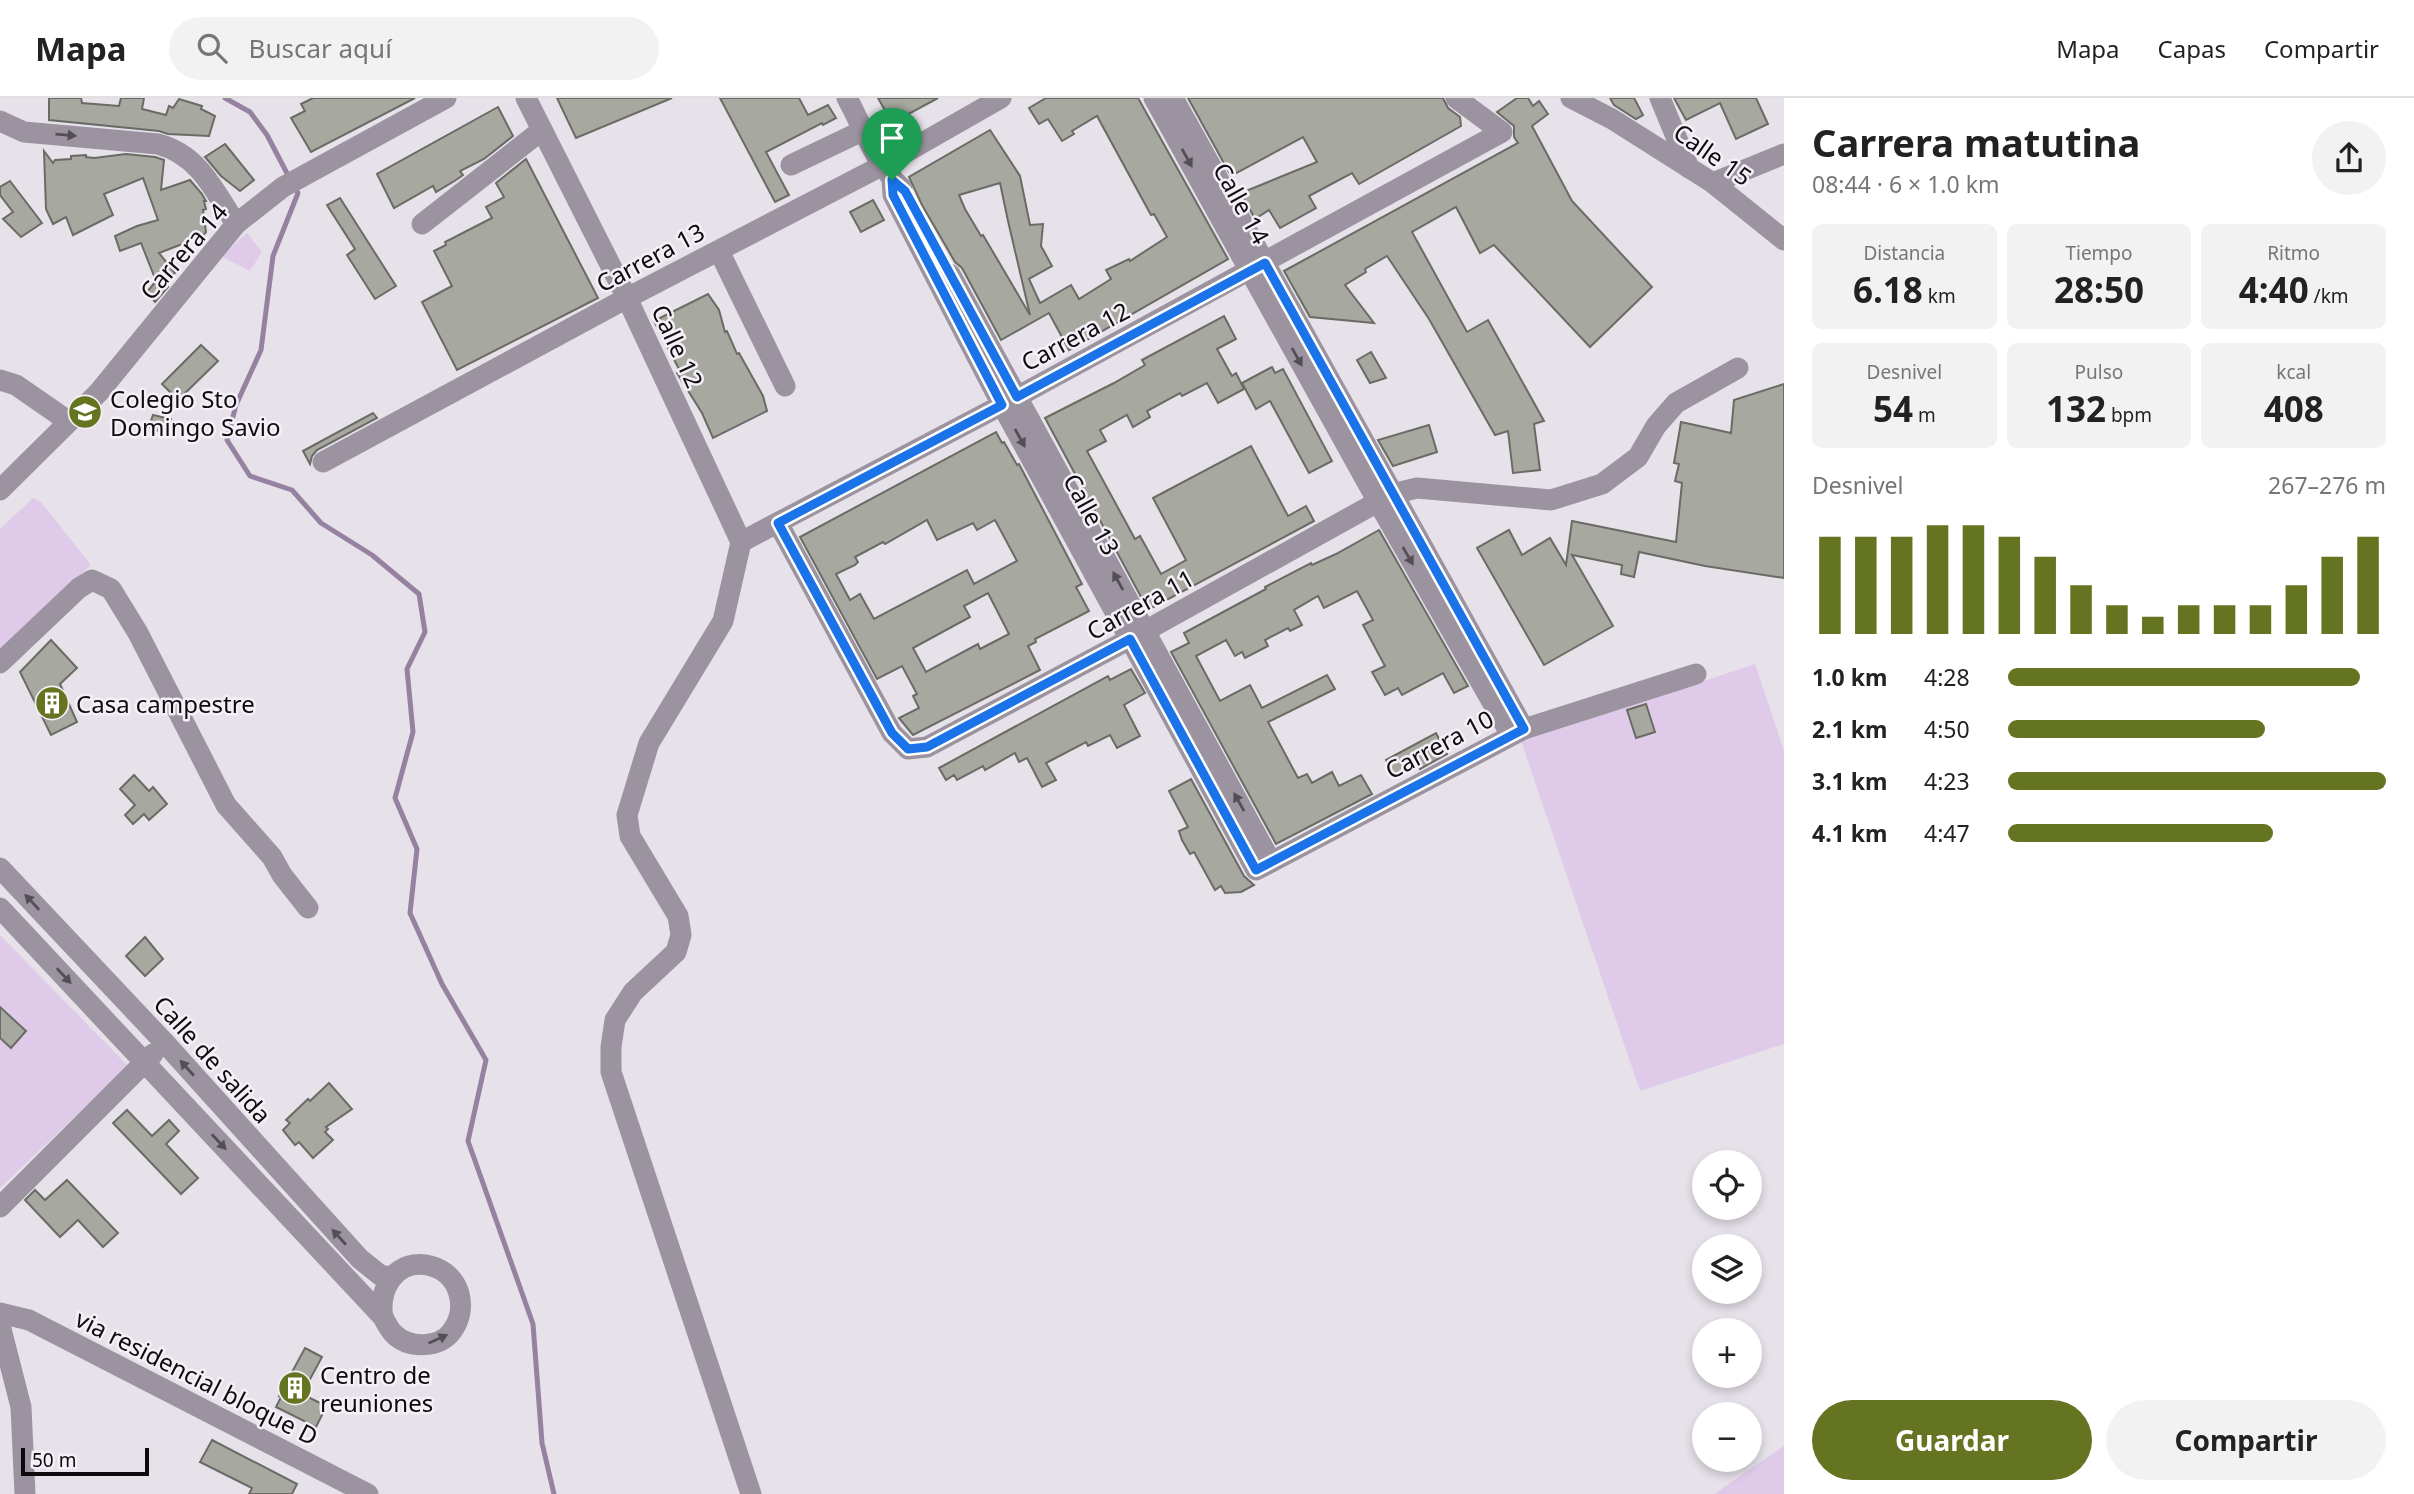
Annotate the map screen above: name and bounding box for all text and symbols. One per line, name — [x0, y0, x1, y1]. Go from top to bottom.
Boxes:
search box — [169, 17, 659, 80]
text: Mapa — [35, 26, 127, 71]
icon: search — [193, 29, 231, 67]
text: Buscar aquí — [249, 30, 392, 66]
text: Mapa — [2056, 32, 2120, 65]
text: Capas — [2158, 32, 2226, 65]
text: Compartir — [2264, 32, 2379, 65]
pin — [862, 108, 922, 180]
street label: Calle 15 — [1667, 115, 1759, 193]
text: Carrera matutina — [1812, 116, 2140, 168]
icon: arrive — [873, 119, 911, 157]
button: share — [2312, 121, 2386, 195]
one-way arrow — [55, 130, 77, 141]
one-way arrow — [1181, 148, 1193, 168]
street label: Calle 14 — [1206, 156, 1278, 250]
text: 08:44 · 6 × 1.0 km — [1812, 168, 1999, 200]
street label: Carrera 14 — [132, 195, 234, 306]
street label: Carrera 13 — [590, 215, 710, 299]
text: Distancia — [1863, 240, 1945, 266]
text: Tiempo — [2065, 240, 2133, 266]
text: Ritmo — [2267, 240, 2320, 266]
text: 6.18 — [1853, 266, 1923, 313]
text: 28:50 — [2054, 266, 2144, 313]
text: 4:40 — [2239, 266, 2309, 313]
text: km — [1923, 283, 1956, 309]
text: /km — [2309, 283, 2349, 309]
street label: Carrera 12 — [1015, 294, 1135, 378]
street label: Calle 12 — [644, 299, 712, 393]
one-way arrow — [1291, 347, 1303, 367]
text: Desnivel — [1867, 359, 1942, 385]
text: Pulso — [2075, 359, 2123, 385]
text: kcal — [2276, 359, 2311, 385]
place label: Colegio Sto Domingo Savio — [110, 382, 281, 443]
text: 54 — [1873, 385, 1913, 432]
text: 132 — [2046, 385, 2106, 432]
text: 408 — [2264, 385, 2324, 432]
school or university icon: Colegio Sto Domingo Savio — [66, 393, 104, 431]
text: m — [1913, 402, 1936, 428]
text: bpm — [2106, 402, 2152, 428]
one-way arrow — [1014, 428, 1026, 447]
street label: Calle 13 — [1056, 467, 1128, 561]
text: Desnivel — [1812, 469, 1904, 501]
text: 267–276 m — [2268, 469, 2386, 501]
one-way arrow — [1402, 546, 1414, 565]
street label: Carrera 11 — [1080, 561, 1200, 647]
one-way arrow — [1112, 571, 1124, 590]
text: 1.0 km — [1812, 661, 1887, 693]
text: 4:28 — [1924, 661, 1970, 693]
building icon: Casa campestre — [33, 684, 71, 722]
place label: Casa campestre — [76, 687, 255, 720]
street label: Carrera 10 — [1379, 702, 1499, 786]
text: 2.1 km — [1812, 713, 1887, 745]
text: 4:50 — [1924, 713, 1970, 745]
text: 3.1 km — [1812, 765, 1887, 797]
text: 4:23 — [1924, 765, 1970, 797]
one-way arrow — [1233, 792, 1244, 812]
text: 4.1 km — [1812, 817, 1887, 849]
text: 4:47 — [1924, 817, 1970, 849]
one-way arrow — [24, 894, 40, 911]
one-way arrow — [55, 967, 71, 984]
street label: Calle de salida — [147, 988, 279, 1130]
one-way arrow — [179, 1059, 195, 1077]
one-way arrow — [211, 1133, 227, 1151]
map controls — [1692, 1150, 1762, 1472]
button: locate — [1692, 1150, 1762, 1220]
one-way arrow — [332, 1229, 348, 1246]
button: layers — [1692, 1234, 1762, 1304]
street label: via residencial bloque D — [70, 1301, 324, 1453]
button: + — [1692, 1318, 1762, 1388]
one-way arrow — [427, 1334, 448, 1345]
place label: Centro de reuniones — [320, 1358, 433, 1419]
building icon: Centro de reuniones — [276, 1369, 314, 1407]
button: Guardar — [1812, 1400, 2092, 1480]
button: Compartir — [2106, 1400, 2386, 1480]
button: − — [1692, 1402, 1762, 1472]
scale bar — [21, 1445, 149, 1477]
text: 50 m — [32, 1447, 76, 1473]

